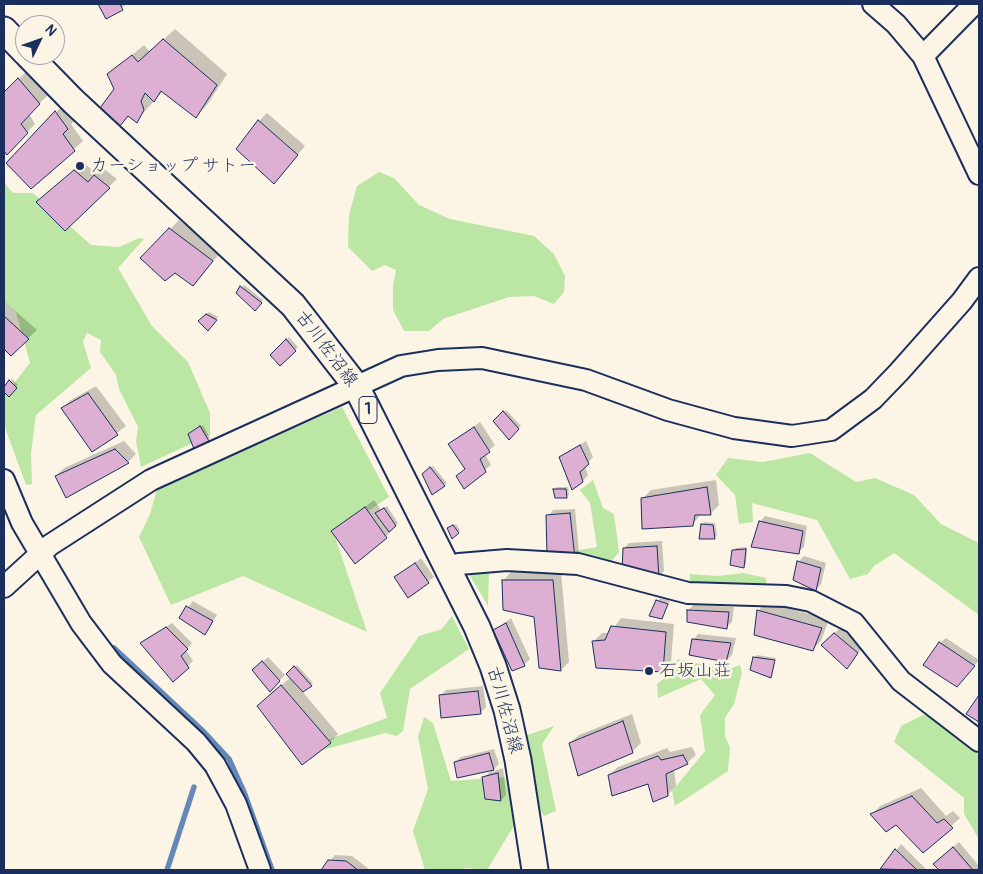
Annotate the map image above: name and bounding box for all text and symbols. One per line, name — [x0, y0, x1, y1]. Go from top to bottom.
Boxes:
north arrow — [15, 15, 65, 65]
text: N — [41, 21, 60, 40]
place label: カーショップ サトー — [90, 155, 256, 177]
marker: カーショップ サトー — [74, 160, 86, 172]
street label: 古川佐沼線 — [290, 307, 362, 391]
road number: 1 — [359, 396, 377, 424]
place label: 石坂山荘 — [659, 660, 731, 682]
street label: 古川佐沼線 — [482, 664, 526, 756]
marker: 石坂山荘 — [643, 665, 655, 677]

